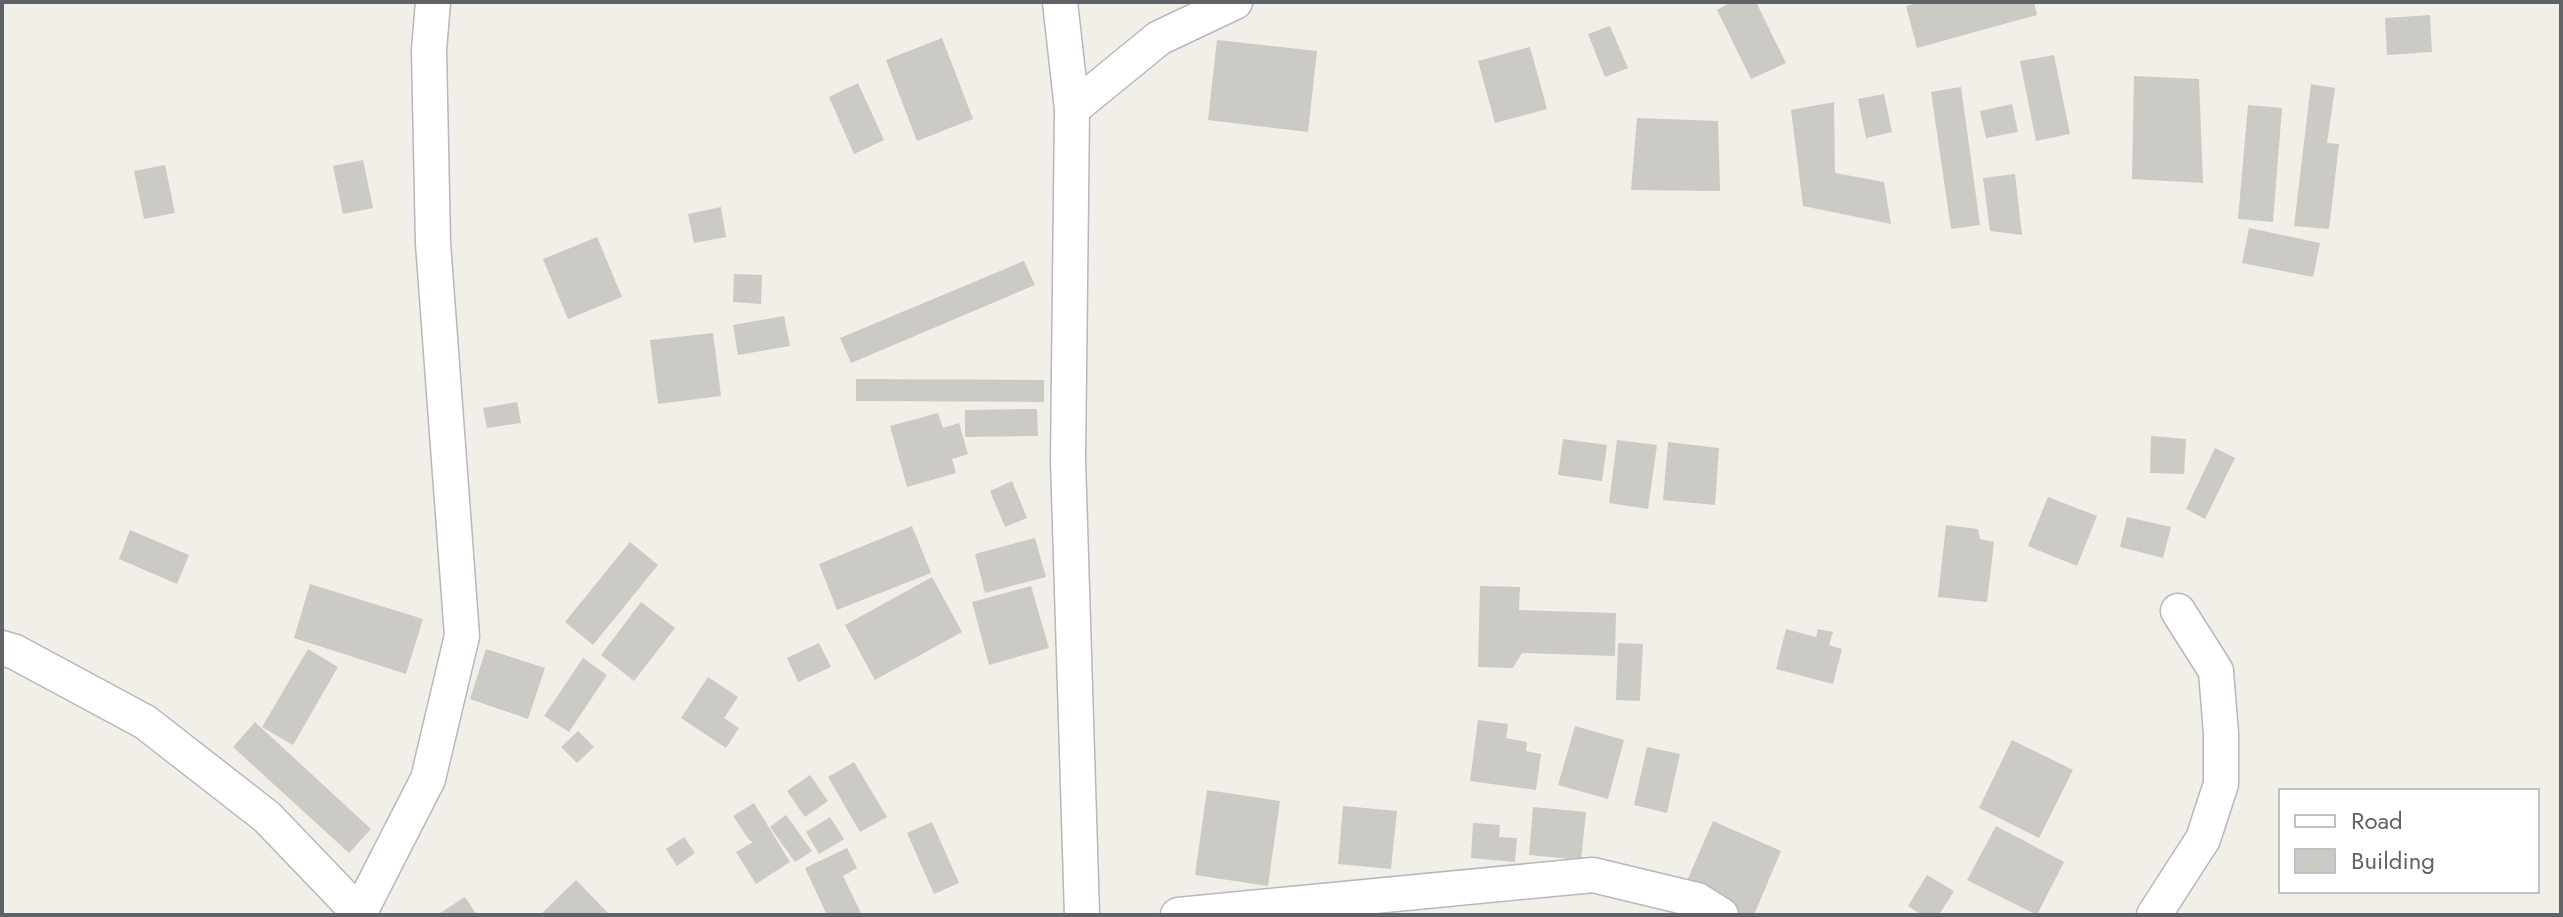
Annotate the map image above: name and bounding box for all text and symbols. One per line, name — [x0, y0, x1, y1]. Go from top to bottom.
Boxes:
legend — [2279, 789, 2539, 893]
text: Road — [2351, 803, 2403, 838]
text: Building — [2351, 843, 2435, 878]

